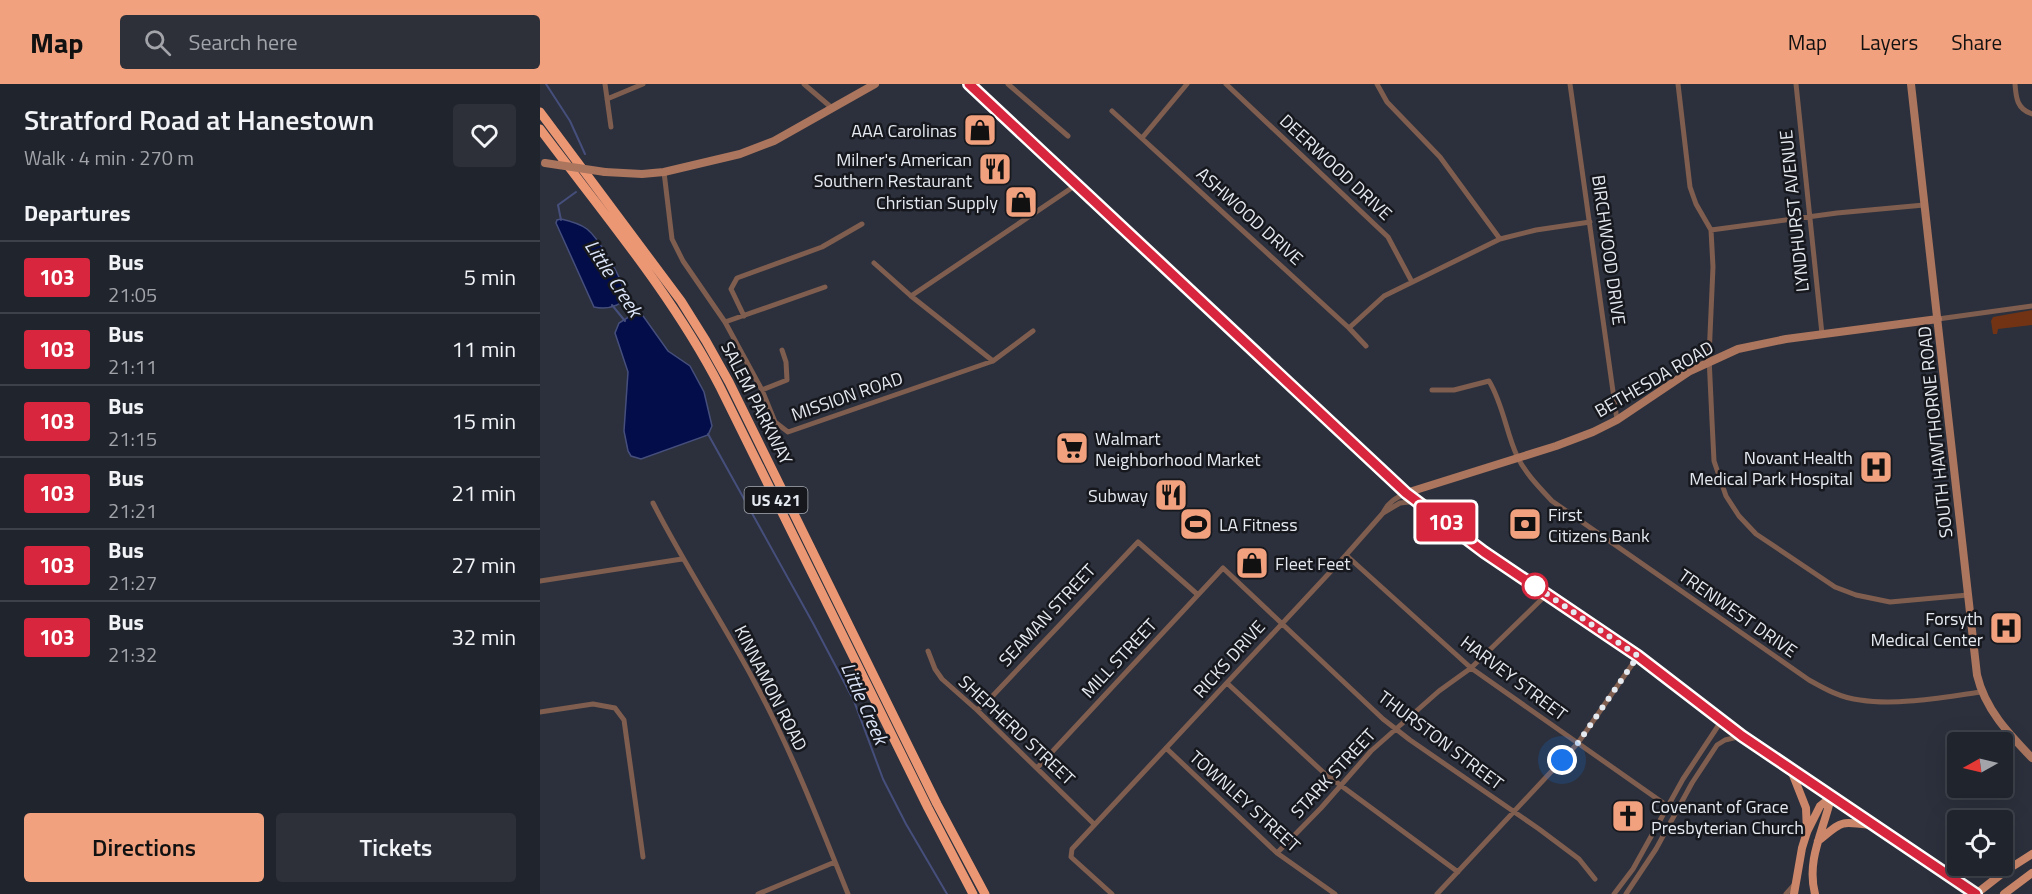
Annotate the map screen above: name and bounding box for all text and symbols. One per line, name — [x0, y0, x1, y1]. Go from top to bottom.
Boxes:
search box — [120, 15, 540, 69]
text: Map — [30, 21, 84, 64]
text: Search here — [189, 25, 298, 59]
icon: search — [141, 26, 174, 59]
text: Map — [1788, 26, 1827, 58]
text: Layers — [1860, 26, 1918, 58]
text: Share — [1951, 26, 2002, 58]
text: Stratford Road at Hanestown — [24, 98, 374, 141]
button: heart — [453, 104, 516, 167]
street label: DEERWOOD DRIVE — [1274, 108, 1398, 226]
shop icon: AAA Carolinas — [962, 112, 998, 148]
place label: AAA Carolinas — [851, 117, 957, 144]
street label: LYNDHURST AVENUE — [1772, 129, 1816, 293]
text: Walk · 4 min · 270 m — [24, 142, 194, 173]
place label: Milner's American Southern Restaurant — [814, 146, 973, 194]
restaurant icon: Milner's American Southern Restaurant — [977, 151, 1013, 187]
street label: ASHWOOD DRIVE — [1191, 161, 1309, 271]
street label: BIRCHWOOD DRIVE — [1585, 173, 1633, 327]
shop icon: Christian Supply — [1003, 184, 1039, 220]
place label: Christian Supply — [876, 189, 998, 216]
text: Departures — [24, 196, 131, 230]
water label: Little Creek — [577, 233, 652, 325]
text: Bus — [108, 245, 144, 279]
text: 5 min — [464, 260, 516, 294]
text: 103 — [39, 261, 75, 293]
text: 21:05 — [108, 279, 157, 310]
text: Bus — [108, 317, 144, 351]
street label: SOUTH HAWTHORNE ROAD — [1910, 325, 1960, 539]
text: 11 min — [451, 332, 516, 366]
text: 103 — [39, 333, 75, 365]
street label: BETHESDA ROAD — [1589, 334, 1719, 424]
street label: SALEM PARKWAY — [714, 337, 800, 470]
text: 21:11 — [108, 351, 157, 382]
street label: MISSION ROAD — [787, 364, 907, 428]
text: Bus — [108, 389, 144, 423]
text: 15 min — [451, 404, 516, 438]
text: 103 — [39, 405, 75, 437]
text: 21:15 — [108, 423, 157, 454]
place label: Walmart Neighborhood Market — [1095, 425, 1261, 473]
supermarket icon: Walmart Neighborhood Market — [1054, 430, 1090, 466]
place label: Novant Health Medical Park Hospital — [1689, 444, 1853, 492]
hospital icon: Novant Health Medical Park Hospital — [1858, 449, 1894, 485]
text: Bus — [108, 461, 144, 495]
text: 21 min — [451, 476, 516, 510]
text: 103 — [39, 477, 75, 509]
restaurant icon: Subway — [1153, 477, 1189, 513]
place label: Subway — [1088, 482, 1148, 509]
road number: US 421 — [744, 487, 808, 513]
text: 21:21 — [108, 495, 157, 526]
place label: First Citizens Bank — [1548, 501, 1650, 549]
line badge: 103 — [1412, 502, 1480, 542]
sports icon: LA Fitness — [1178, 506, 1214, 542]
text: 103 — [1428, 506, 1464, 538]
bank icon: First Citizens Bank — [1507, 506, 1543, 542]
place label: LA Fitness — [1219, 511, 1298, 538]
text: Bus — [108, 533, 144, 567]
shop icon: Fleet Feet — [1234, 545, 1270, 581]
text: 27 min — [451, 548, 516, 582]
text: 103 — [39, 549, 75, 581]
place label: Fleet Feet — [1275, 550, 1351, 577]
street label: SEAMAN STREET — [992, 557, 1102, 673]
street label: TRENWEST DRIVE — [1673, 562, 1803, 664]
text: 21:27 — [108, 567, 157, 598]
unlabelled marker — [1522, 573, 1548, 599]
text: Bus — [108, 605, 144, 639]
place label: Forsyth Medical Center — [1870, 605, 1983, 653]
hospital icon: Forsyth Medical Center — [1988, 610, 2024, 646]
street label: MILL STREET — [1075, 612, 1163, 704]
street label: RICKS DRIVE — [1187, 614, 1271, 704]
text: 32 min — [451, 620, 516, 654]
street label: KINNAMON ROAD — [728, 620, 814, 756]
text: 103 — [39, 621, 75, 653]
street label: HARVEY STREET — [1455, 629, 1573, 727]
text: 21:32 — [108, 639, 157, 670]
water label: Little Creek — [833, 657, 898, 751]
street label: SHEPHERD STREET — [953, 669, 1082, 792]
street label: THURSTON STREET — [1373, 684, 1510, 796]
street label: STARK STREET — [1284, 722, 1382, 824]
north arrow — [1947, 732, 2013, 798]
map controls — [1947, 732, 2013, 876]
street label: TOWNLEY STREET — [1184, 744, 1307, 859]
your location — [1547, 745, 1577, 775]
place label: Covenant of Grace Presbyterian Church — [1651, 793, 1804, 841]
church icon: Covenant of Grace Presbyterian Church — [1610, 798, 1646, 834]
button: locate — [1947, 810, 2013, 876]
button: Directions — [24, 813, 264, 882]
button: Tickets — [276, 813, 516, 882]

